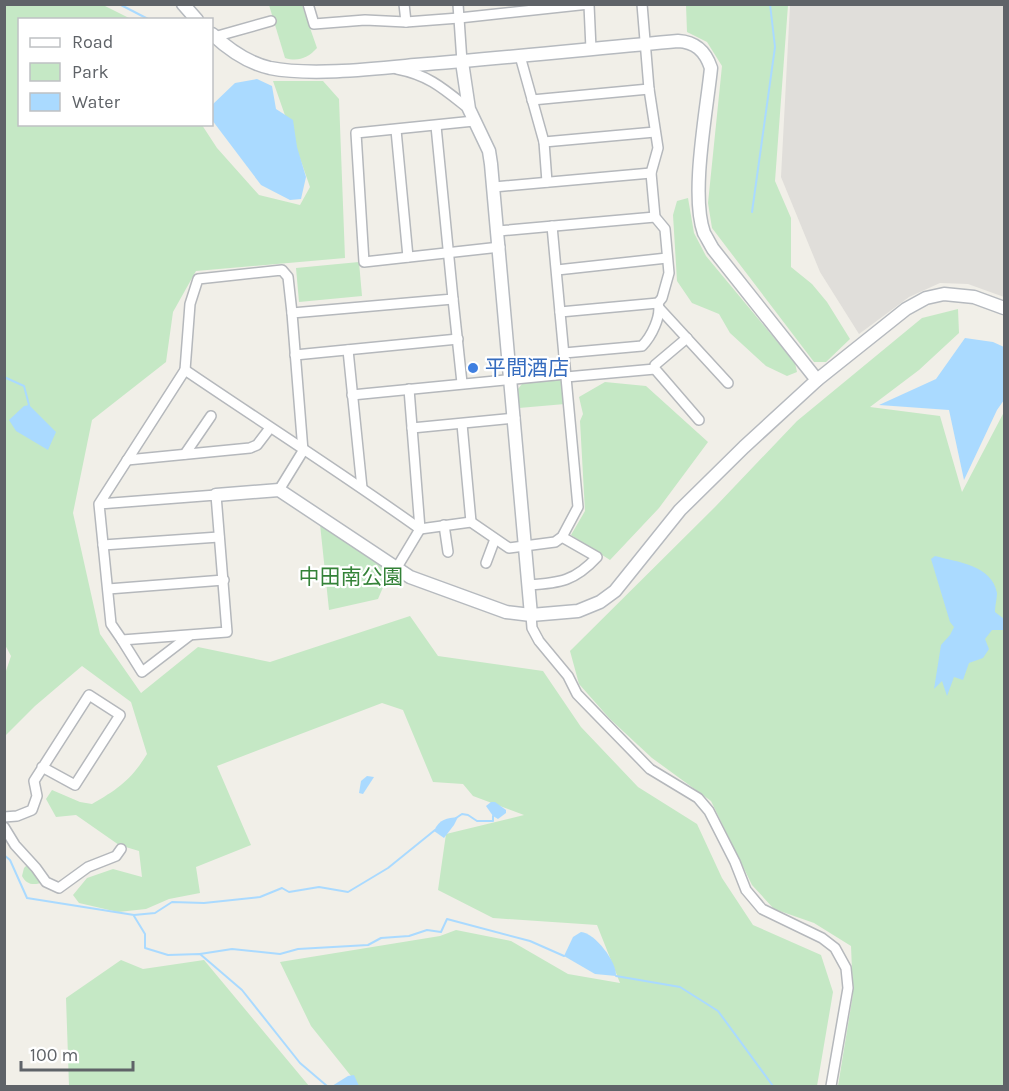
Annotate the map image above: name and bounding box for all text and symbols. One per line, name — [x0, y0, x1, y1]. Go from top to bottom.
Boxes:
legend — [18, 18, 213, 126]
text: Road — [72, 31, 113, 53]
text: Park — [72, 61, 109, 83]
text: Water — [72, 91, 120, 113]
place label: 平間酒店 — [485, 356, 569, 380]
marker: 平間酒店 — [466, 361, 480, 375]
park label: 中田南公園 — [299, 565, 404, 589]
scale bar — [21, 1034, 134, 1072]
text: 100 m — [30, 1044, 78, 1066]

